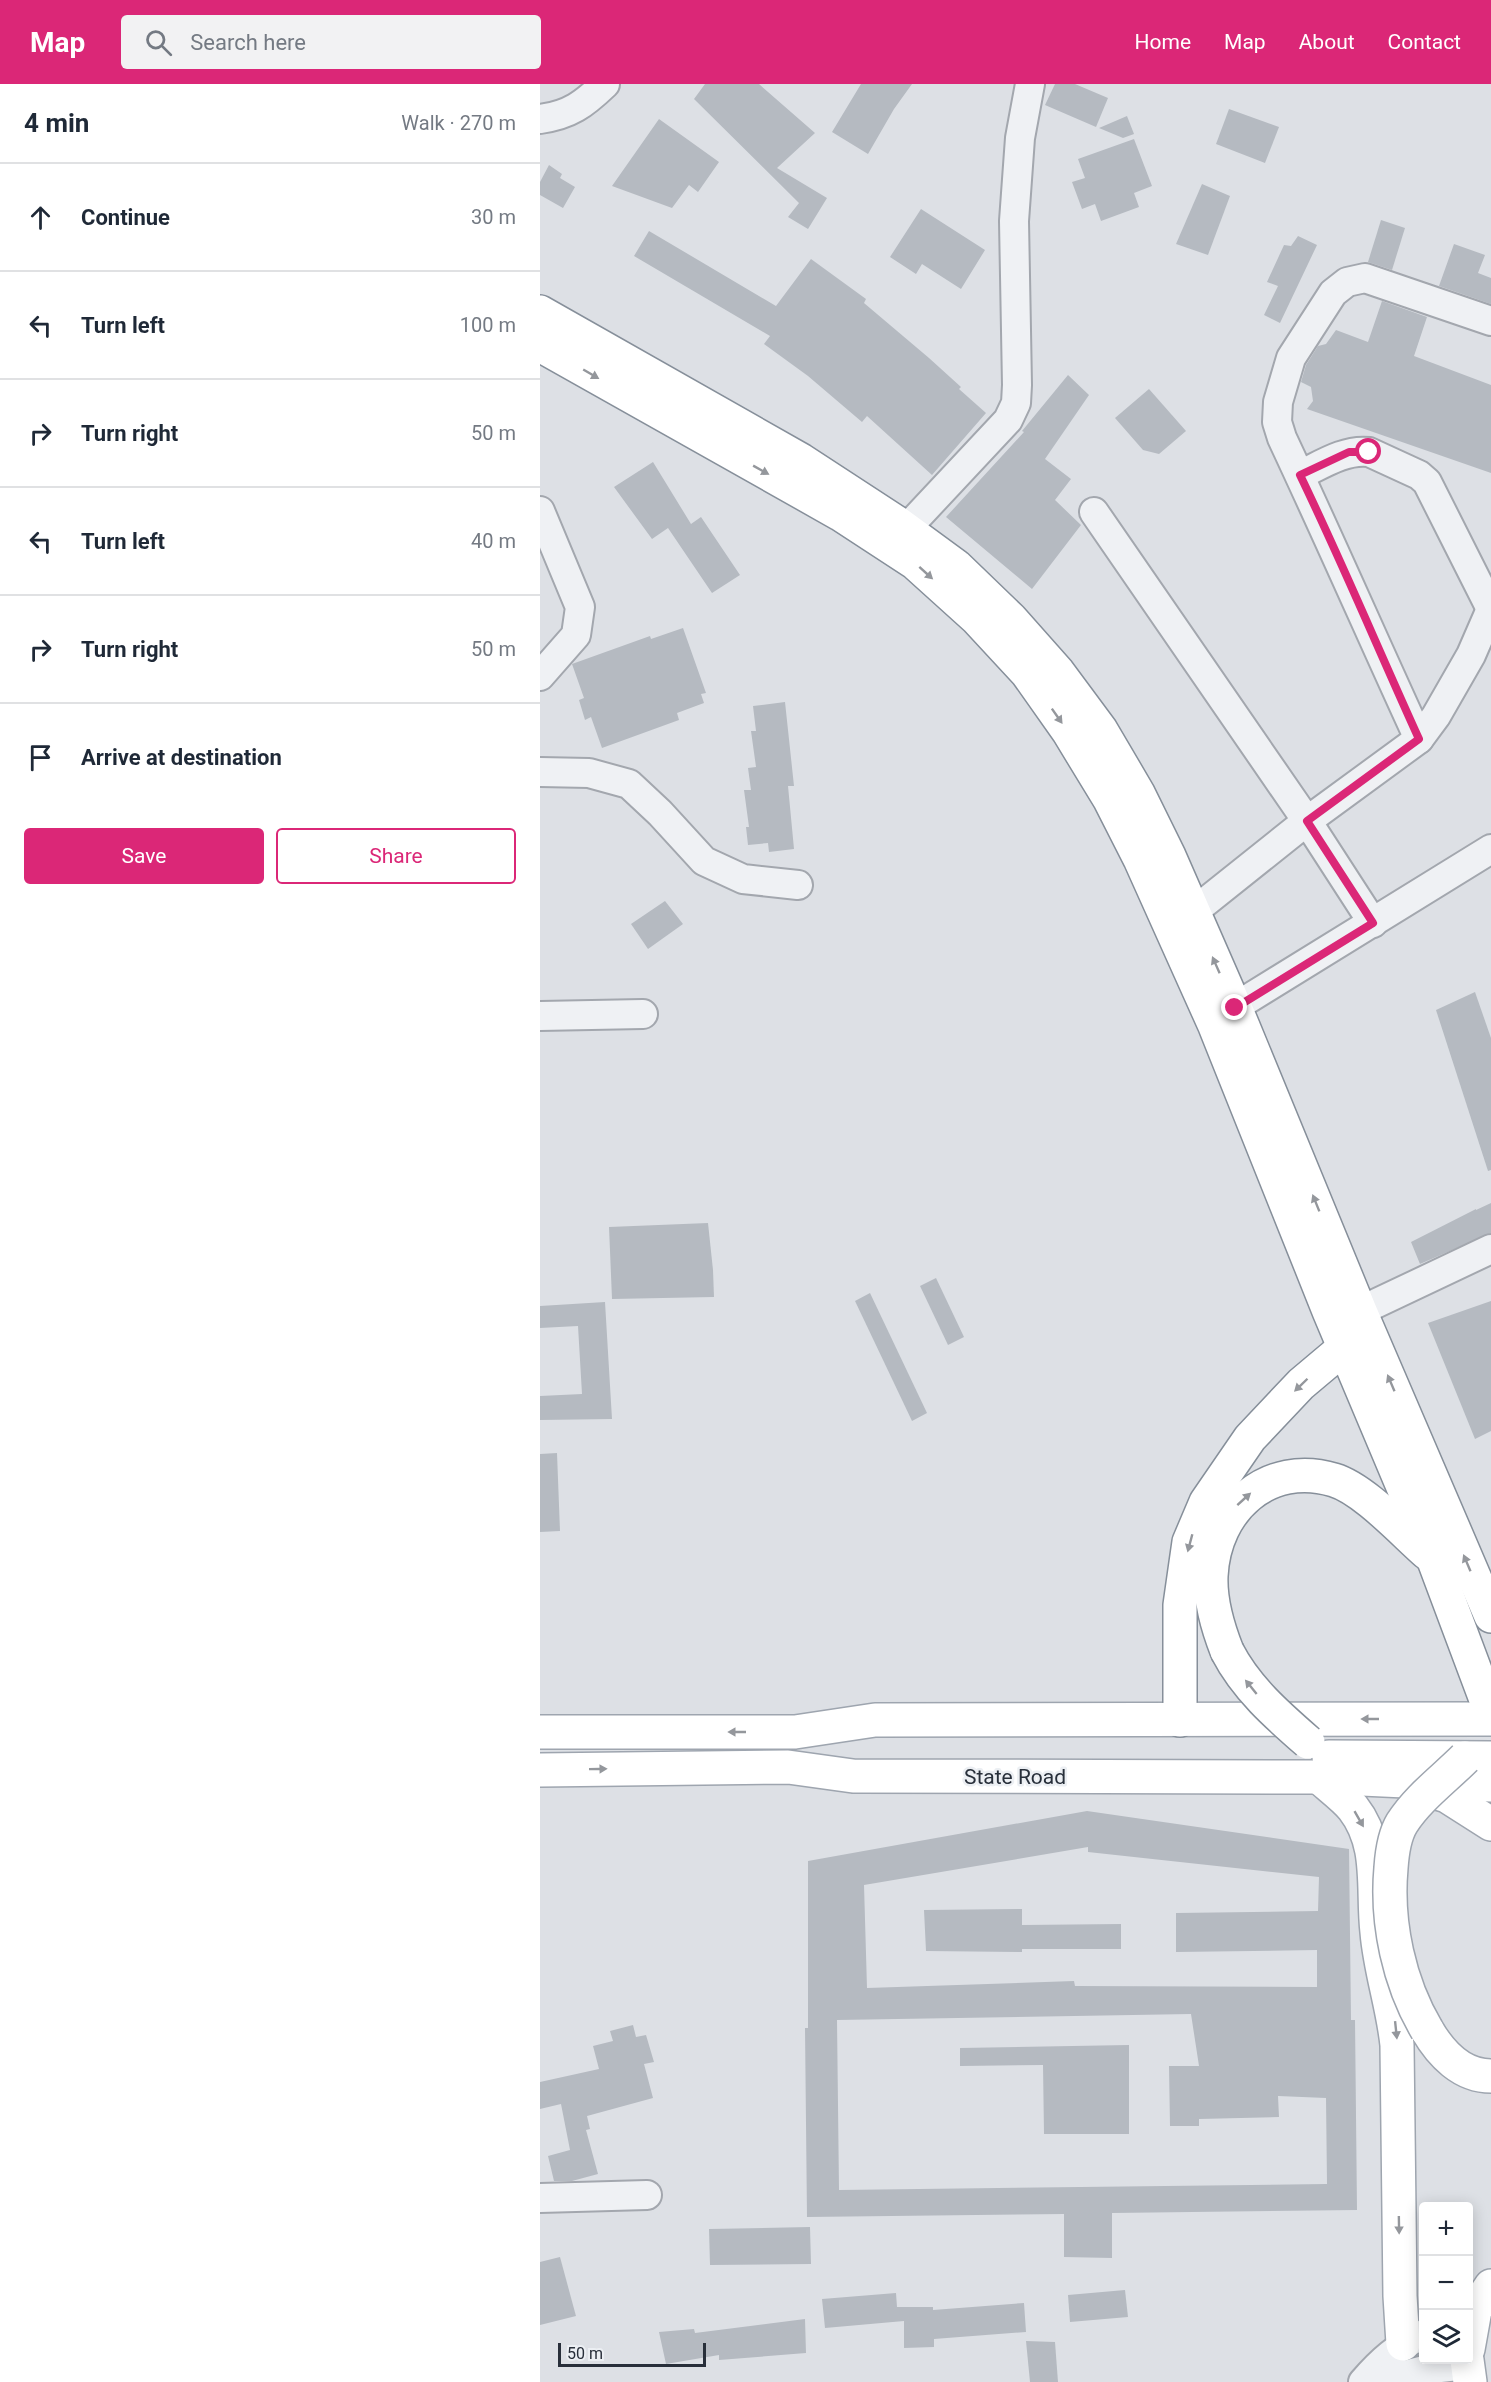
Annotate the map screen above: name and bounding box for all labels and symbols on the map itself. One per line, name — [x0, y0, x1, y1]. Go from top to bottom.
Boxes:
one-way arrow — [583, 369, 600, 379]
route start — [1355, 438, 1381, 464]
one-way arrow — [752, 465, 769, 475]
one-way arrow — [918, 566, 933, 579]
one-way arrow — [1051, 708, 1063, 724]
one-way arrow — [1212, 957, 1221, 974]
route end — [1221, 994, 1247, 1020]
one-way arrow — [1311, 1194, 1320, 1212]
one-way arrow — [1386, 1374, 1395, 1392]
one-way arrow — [1294, 1378, 1308, 1392]
one-way arrow — [1236, 1493, 1251, 1506]
one-way arrow — [1185, 1534, 1195, 1552]
one-way arrow — [1462, 1553, 1472, 1571]
one-way arrow — [1244, 1679, 1257, 1695]
one-way arrow — [1360, 1714, 1379, 1724]
one-way arrow — [727, 1727, 746, 1737]
one-way arrow — [589, 1764, 608, 1774]
street label: State Road — [964, 1765, 1066, 1789]
one-way arrow — [1354, 1811, 1364, 1828]
one-way arrow — [1391, 2020, 1401, 2039]
one-way arrow — [1395, 2215, 1404, 2234]
scale bar — [558, 2340, 706, 2368]

